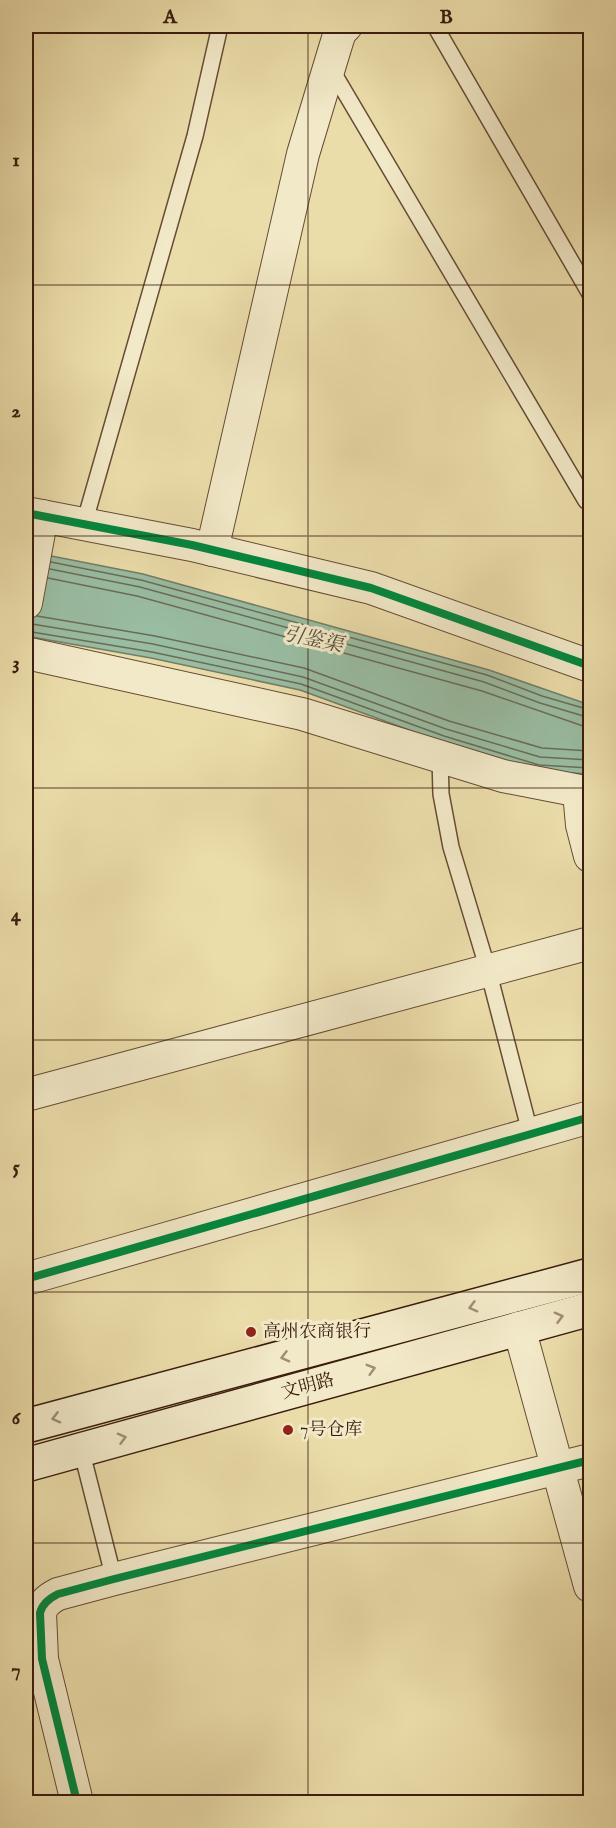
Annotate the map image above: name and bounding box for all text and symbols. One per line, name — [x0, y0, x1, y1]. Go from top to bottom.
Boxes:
text: A — [162, 5, 178, 30]
text: B — [439, 5, 453, 30]
text: 1 — [12, 148, 20, 173]
text: 2 — [11, 399, 21, 424]
water label: 引鉴渠 — [281, 622, 348, 659]
text: 3 — [12, 651, 20, 676]
text: 4 — [11, 903, 22, 928]
text: 5 — [12, 1155, 20, 1180]
one-way arrow — [468, 1299, 478, 1312]
one-way arrow — [553, 1312, 564, 1324]
place label: 高州农商银行 — [263, 1321, 371, 1344]
marker: 高州农商银行 — [244, 1325, 258, 1339]
one-way arrow — [280, 1350, 291, 1362]
one-way arrow — [366, 1364, 376, 1377]
street label: 文明路 — [279, 1369, 337, 1405]
text: 6 — [12, 1406, 22, 1431]
one-way arrow — [51, 1411, 61, 1423]
place label: 7号仓库 — [300, 1419, 362, 1442]
marker: 7号仓库 — [281, 1423, 295, 1437]
one-way arrow — [117, 1433, 127, 1445]
text: 7 — [11, 1658, 21, 1683]

